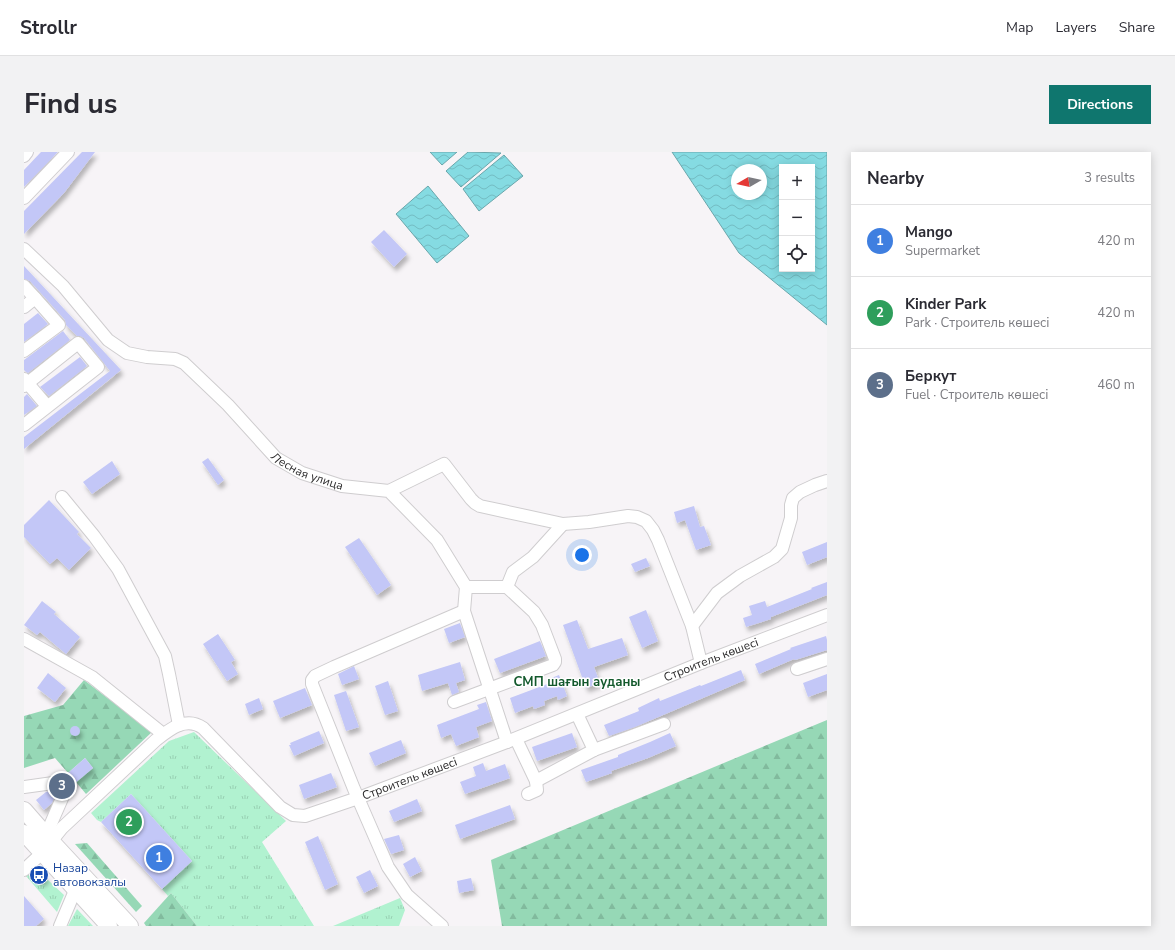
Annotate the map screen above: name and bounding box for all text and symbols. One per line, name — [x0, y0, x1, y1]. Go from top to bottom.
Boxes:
text: Strollr — [20, 15, 77, 41]
text: Map — [1006, 18, 1033, 37]
text: Layers — [1055, 18, 1097, 37]
text: Share — [1119, 18, 1155, 37]
text: Find us — [24, 85, 118, 123]
button: Directions — [1049, 85, 1151, 124]
north arrow — [731, 164, 767, 200]
map controls — [779, 164, 815, 272]
button: + — [779, 164, 815, 200]
text: Nearby — [867, 167, 924, 190]
text: 3 results — [1084, 169, 1135, 187]
button: − — [779, 200, 815, 236]
text: Mango — [905, 222, 953, 242]
text: 1 — [876, 232, 884, 250]
text: 420 m — [1097, 232, 1135, 250]
button: locate — [779, 236, 815, 272]
text: Supermarket — [905, 242, 980, 260]
text: Kinder Park — [905, 294, 986, 314]
text: 2 — [876, 304, 884, 322]
text: 420 m — [1097, 304, 1135, 322]
text: Park · Строитель көшесі — [905, 314, 1049, 332]
text: Беркут — [905, 366, 956, 386]
text: 3 — [876, 376, 884, 394]
text: 460 m — [1097, 376, 1135, 394]
text: Fuel · Строитель көшесі — [905, 386, 1048, 404]
street label: Лесная улица — [267, 449, 345, 494]
your location — [572, 545, 592, 565]
street label: Строитель көшесі — [661, 634, 761, 685]
district label: СМП шағын ауданы — [514, 673, 640, 691]
street label: Строитель көшесі — [360, 753, 460, 804]
pin: 3 — [49, 771, 75, 801]
pin: 2 — [116, 807, 142, 837]
pin: 1 — [146, 843, 172, 873]
place label: Назар автовокзалы — [53, 860, 126, 890]
bus stop icon: Назар автовокзалы — [28, 864, 50, 886]

